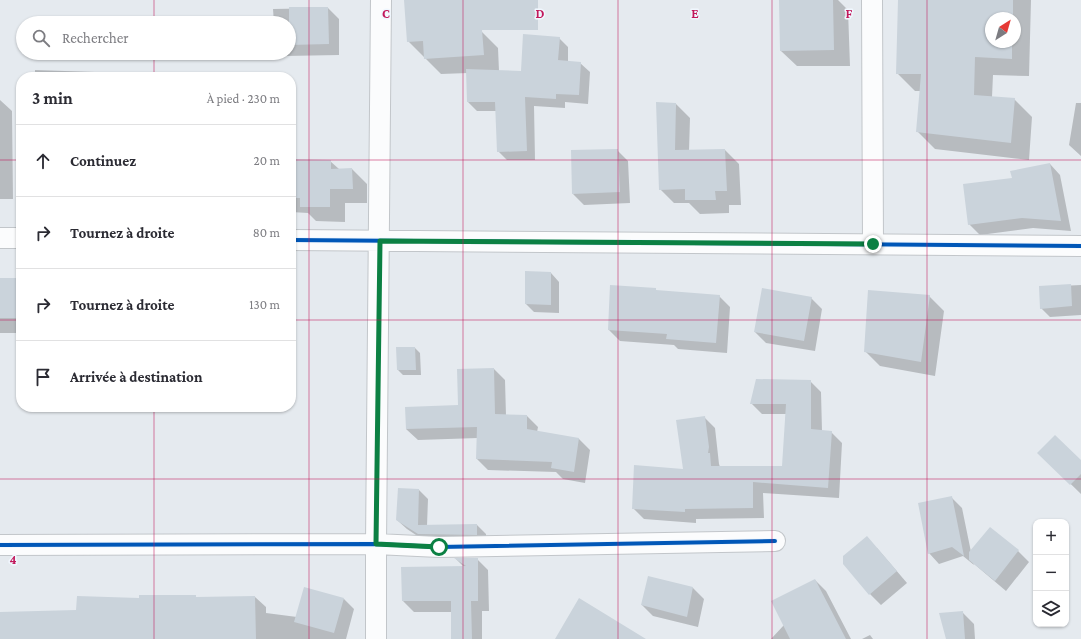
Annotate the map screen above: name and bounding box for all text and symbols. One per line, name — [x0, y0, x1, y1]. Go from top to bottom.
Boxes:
text: C — [382, 6, 390, 21]
text: D — [536, 6, 545, 21]
text: E — [691, 6, 699, 21]
text: F — [846, 6, 853, 21]
north arrow — [985, 12, 1021, 48]
search box — [16, 16, 296, 60]
icon: search — [30, 27, 52, 49]
text: Rechercher — [62, 30, 129, 46]
text: 3 min — [32, 89, 73, 108]
text: À pied · 230 m — [207, 91, 280, 106]
icon: ahead — [32, 150, 54, 172]
text: Continuez — [70, 153, 136, 169]
text: 20 m — [254, 153, 280, 168]
icon: right — [32, 222, 54, 244]
text: Tournez à droite — [70, 225, 174, 241]
text: 80 m — [253, 225, 280, 240]
route end — [864, 235, 882, 253]
icon: right — [32, 294, 54, 316]
text: Tournez à droite — [70, 297, 174, 313]
text: 130 m — [249, 297, 280, 312]
icon: arrive — [32, 366, 54, 388]
text: Arrivée à destination — [70, 369, 203, 385]
map controls — [1033, 519, 1069, 627]
button: + — [1033, 519, 1069, 555]
route start — [430, 538, 448, 556]
text: 4 — [9, 552, 17, 567]
button: − — [1033, 555, 1069, 591]
button: layers — [1033, 591, 1069, 627]

